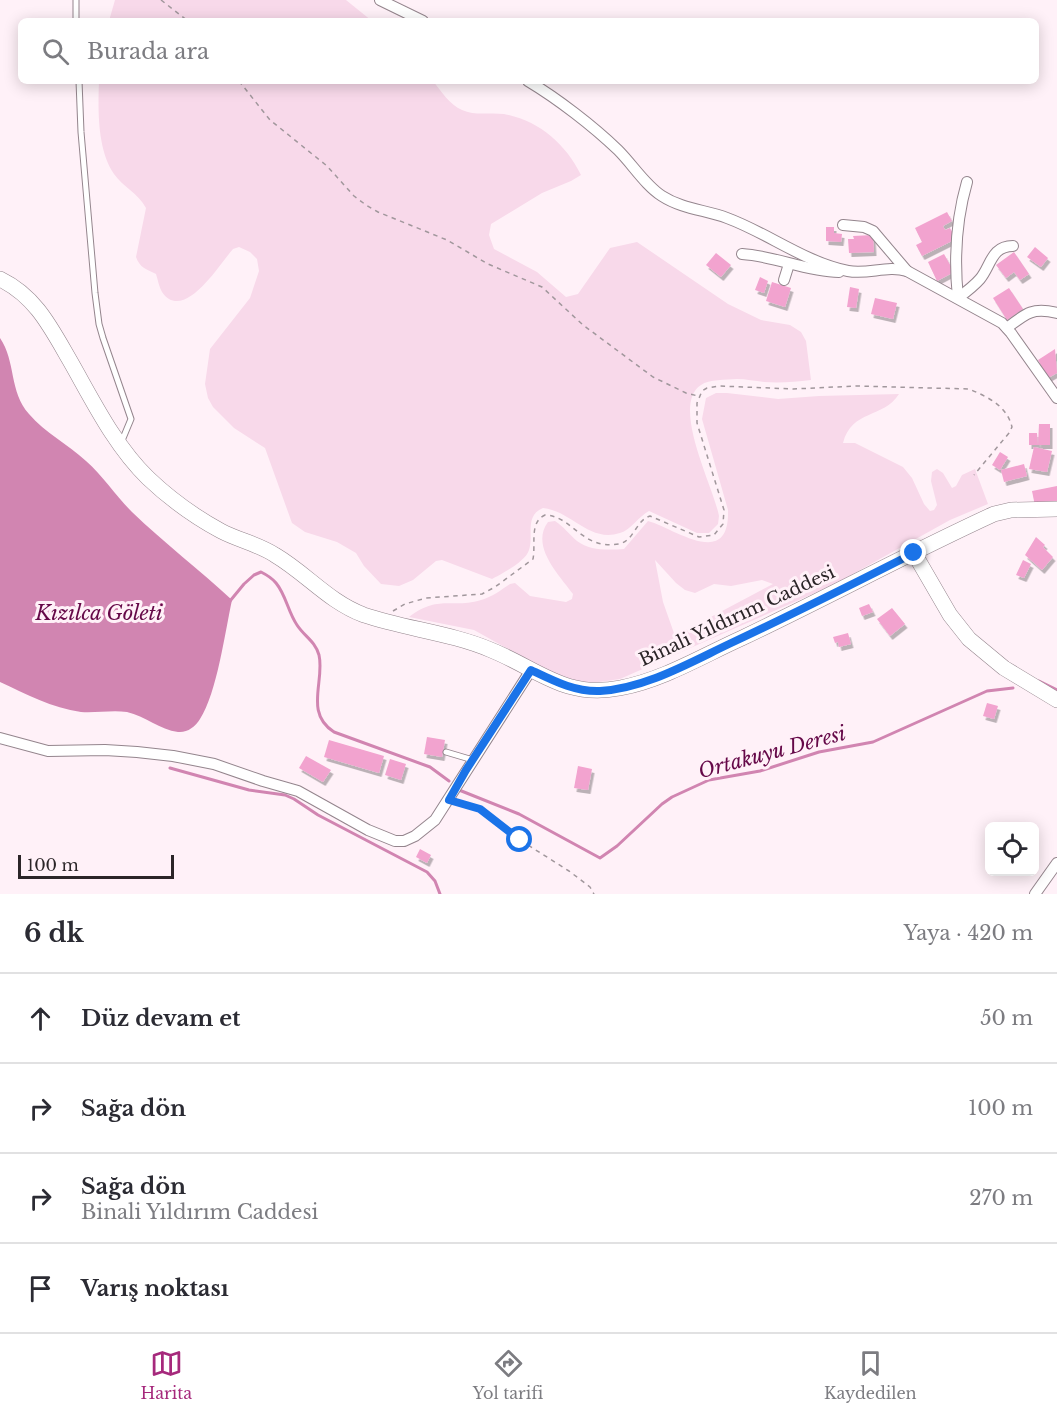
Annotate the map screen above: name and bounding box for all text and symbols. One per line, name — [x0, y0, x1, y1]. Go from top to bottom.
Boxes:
search box — [18, 18, 1039, 84]
icon: search — [39, 35, 72, 68]
text: Burada ara — [87, 38, 209, 65]
route end — [900, 539, 926, 565]
street label: Binali Yıldırım Caddesi — [636, 561, 838, 671]
water label: Kızılca Göleti — [34, 601, 163, 625]
water label: Ortakuyu Deresi — [696, 721, 848, 783]
map controls — [985, 822, 1039, 876]
button: locate — [985, 822, 1039, 876]
route start — [506, 826, 532, 852]
scale bar — [18, 852, 174, 880]
text: 100 m — [27, 855, 79, 875]
text: 6 dk — [24, 917, 84, 949]
text: Yaya · 420 m — [904, 921, 1033, 945]
icon: ahead — [24, 1002, 57, 1035]
text: Düz devam et — [81, 1005, 241, 1032]
text: 50 m — [980, 1006, 1033, 1030]
icon: right — [24, 1092, 57, 1125]
text: Sağa dön — [81, 1095, 186, 1122]
text: 100 m — [968, 1096, 1033, 1120]
text: Sağa dön — [81, 1173, 186, 1200]
icon: right — [24, 1182, 57, 1215]
text: 270 m — [969, 1186, 1033, 1210]
text: Binali Yıldırım Caddesi — [81, 1200, 318, 1224]
icon: arrive — [24, 1272, 57, 1305]
text: Varış noktası — [81, 1275, 229, 1302]
tab: Harita — [140, 1347, 192, 1403]
tab: Yol tarifi — [473, 1347, 543, 1403]
tab: Kaydedilen — [824, 1347, 917, 1403]

